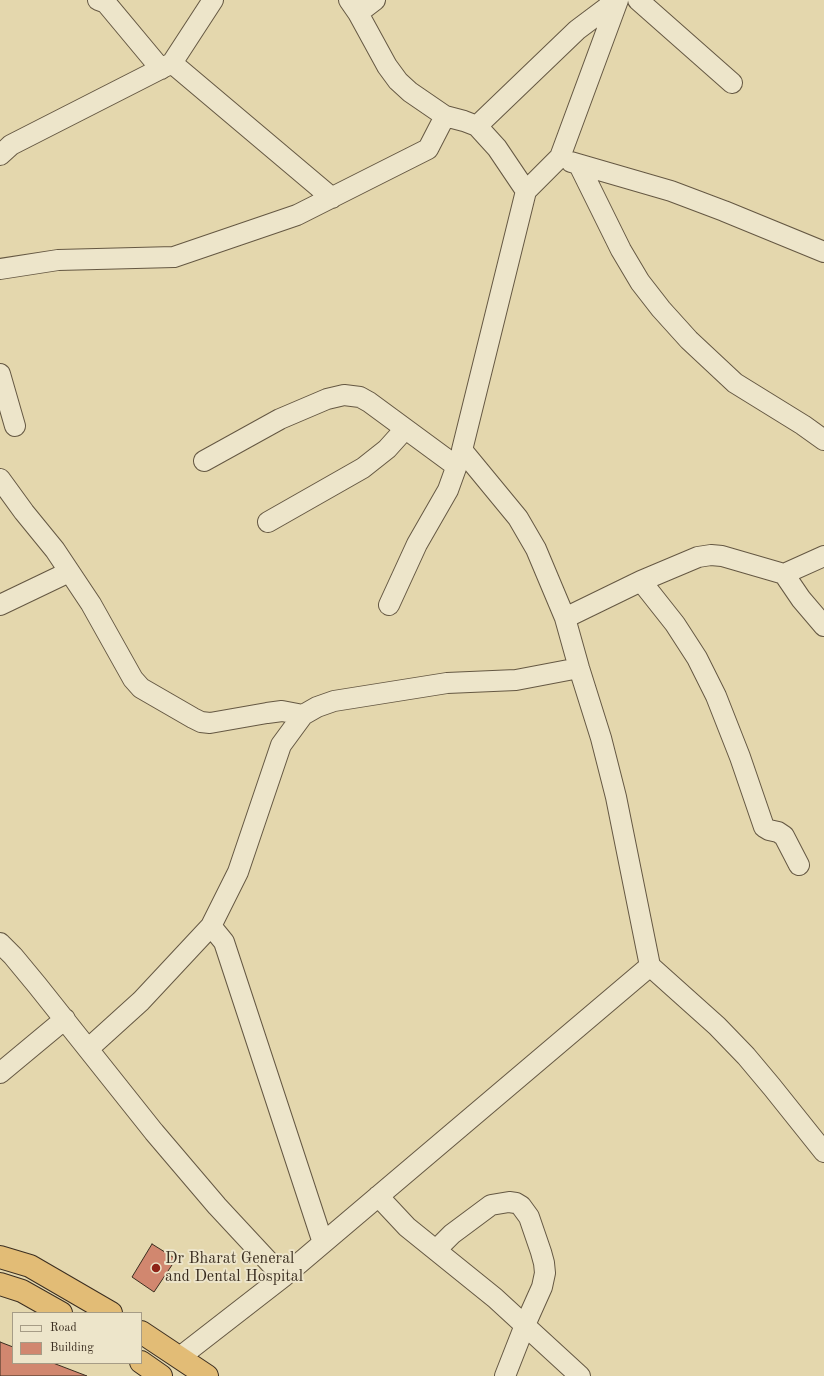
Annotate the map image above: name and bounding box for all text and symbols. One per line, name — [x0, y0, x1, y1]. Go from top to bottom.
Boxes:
place label: Dr Bharat General and Dental Hospital — [165, 1249, 303, 1287]
marker: Dr Bharat General and Dental Hospital — [150, 1262, 162, 1274]
legend — [12, 1312, 142, 1364]
text: Road — [50, 1322, 77, 1334]
text: Building — [50, 1342, 94, 1354]

